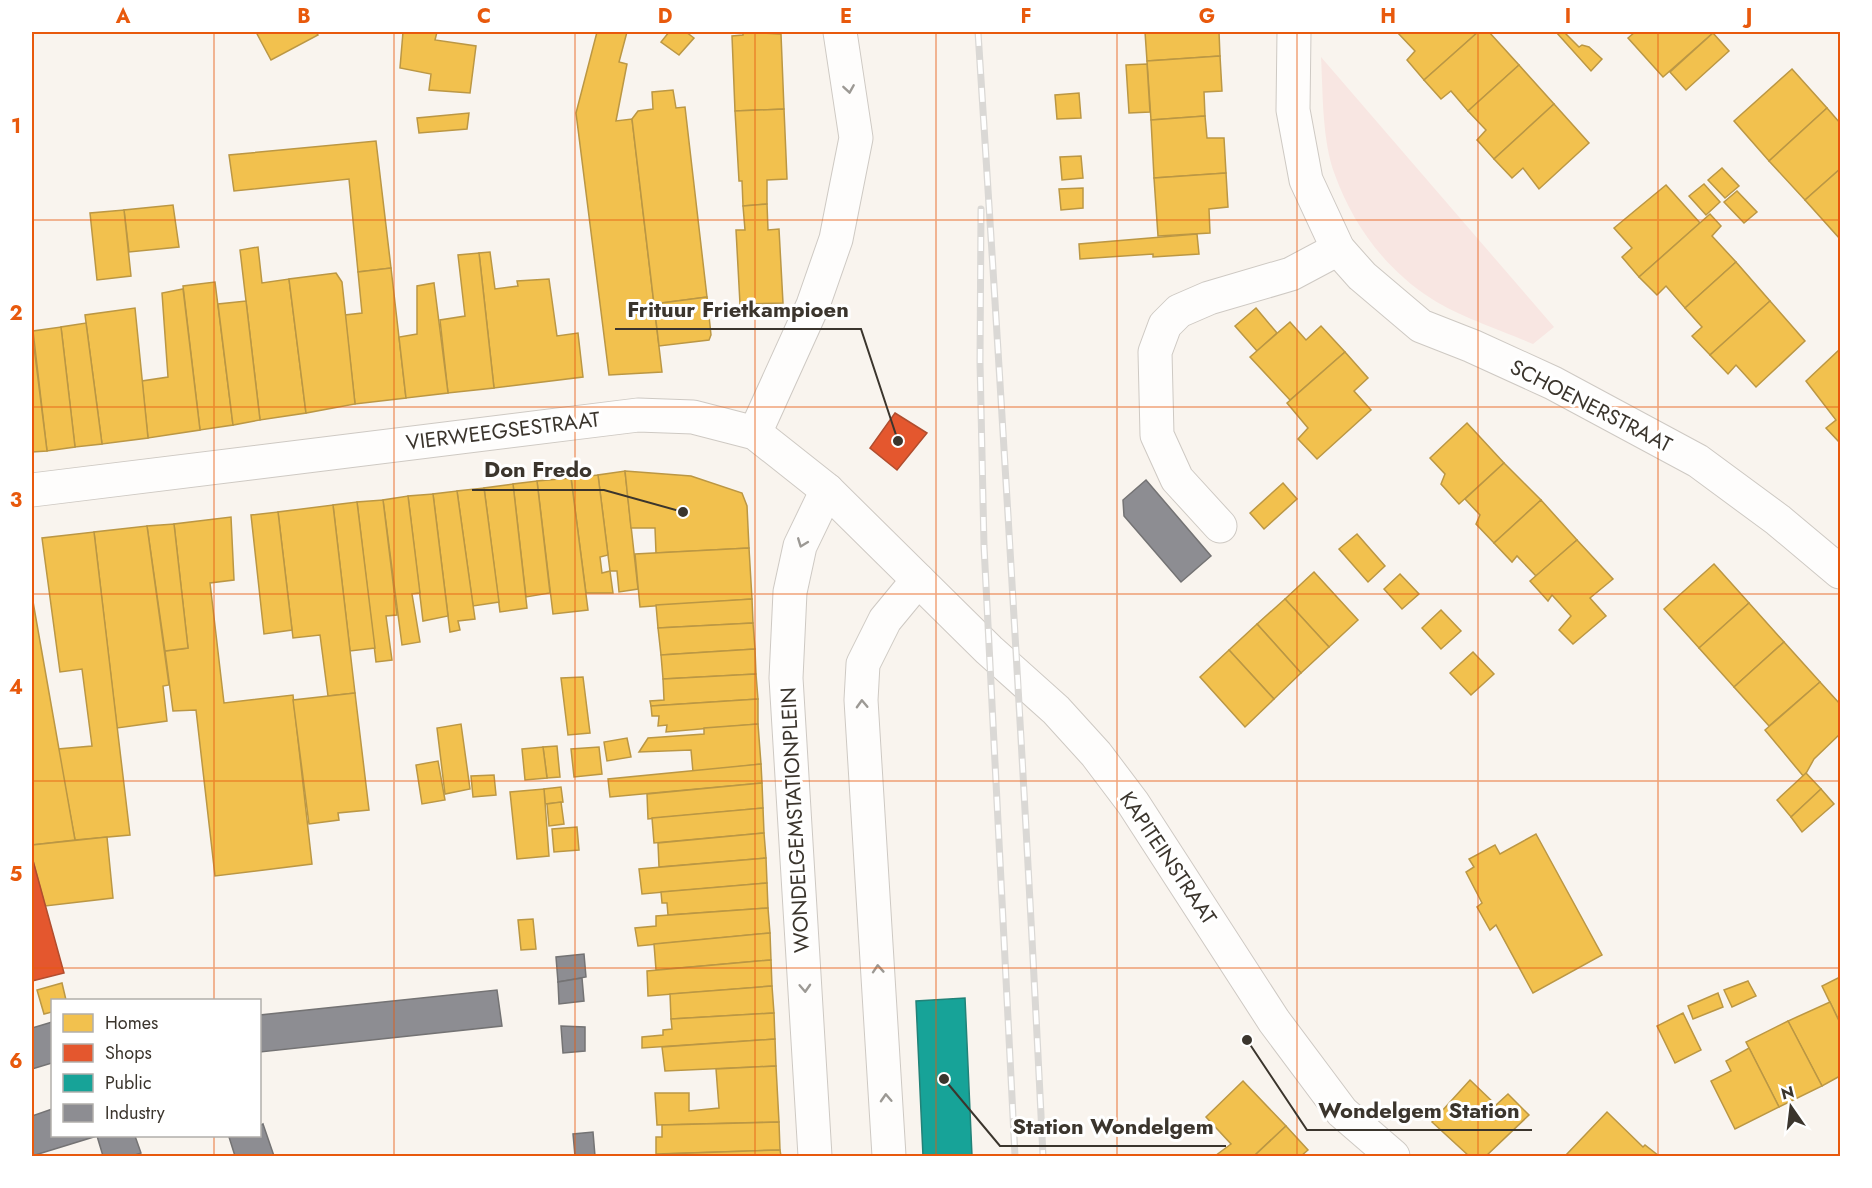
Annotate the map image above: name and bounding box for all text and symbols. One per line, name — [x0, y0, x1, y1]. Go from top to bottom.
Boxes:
text: A — [115, 2, 131, 31]
text: B — [297, 2, 311, 31]
text: C — [477, 2, 491, 31]
text: D — [658, 2, 672, 31]
text: E — [840, 2, 852, 31]
text: F — [1020, 2, 1032, 31]
text: G — [1199, 2, 1215, 31]
text: H — [1380, 2, 1396, 31]
text: I — [1565, 2, 1571, 31]
text: J — [1742, 2, 1752, 31]
one-way arrow — [842, 84, 855, 94]
text: 1 — [11, 112, 21, 141]
callout: Frituur Frietkampioen — [615, 289, 861, 329]
text: Frituur Frietkampioen — [627, 293, 849, 325]
text: 2 — [9, 299, 23, 328]
street label: SCHOENERSTRAAT — [1505, 352, 1677, 460]
street label: VIERWEEGSESTRAAT — [404, 404, 602, 458]
callout: Don Fredo — [472, 450, 604, 490]
text: Don Fredo — [484, 453, 592, 485]
text: 3 — [10, 486, 22, 515]
one-way arrow — [797, 537, 809, 548]
text: 4 — [9, 673, 23, 702]
street label: WONDELGEMSTATIONPLEIN — [773, 686, 817, 954]
one-way arrow — [856, 699, 868, 708]
street label: KAPITEINSTRAAT — [1112, 785, 1224, 931]
text: 5 — [10, 860, 23, 889]
one-way arrow — [872, 965, 885, 974]
one-way arrow — [798, 983, 811, 992]
legend — [51, 999, 261, 1137]
text: Homes — [105, 1010, 158, 1036]
text: Shops — [105, 1040, 152, 1066]
text: 6 — [9, 1047, 23, 1076]
text: Public — [105, 1070, 152, 1096]
north arrow — [1761, 1077, 1821, 1137]
text: N — [1779, 1080, 1796, 1106]
callout: Wondelgem Station — [1307, 1090, 1532, 1130]
one-way arrow — [879, 1094, 892, 1103]
text: Wondelgem Station — [1318, 1094, 1520, 1126]
text: Industry — [105, 1100, 165, 1126]
callout: Station Wondelgem — [1000, 1106, 1226, 1146]
text: Station Wondelgem — [1012, 1110, 1214, 1142]

